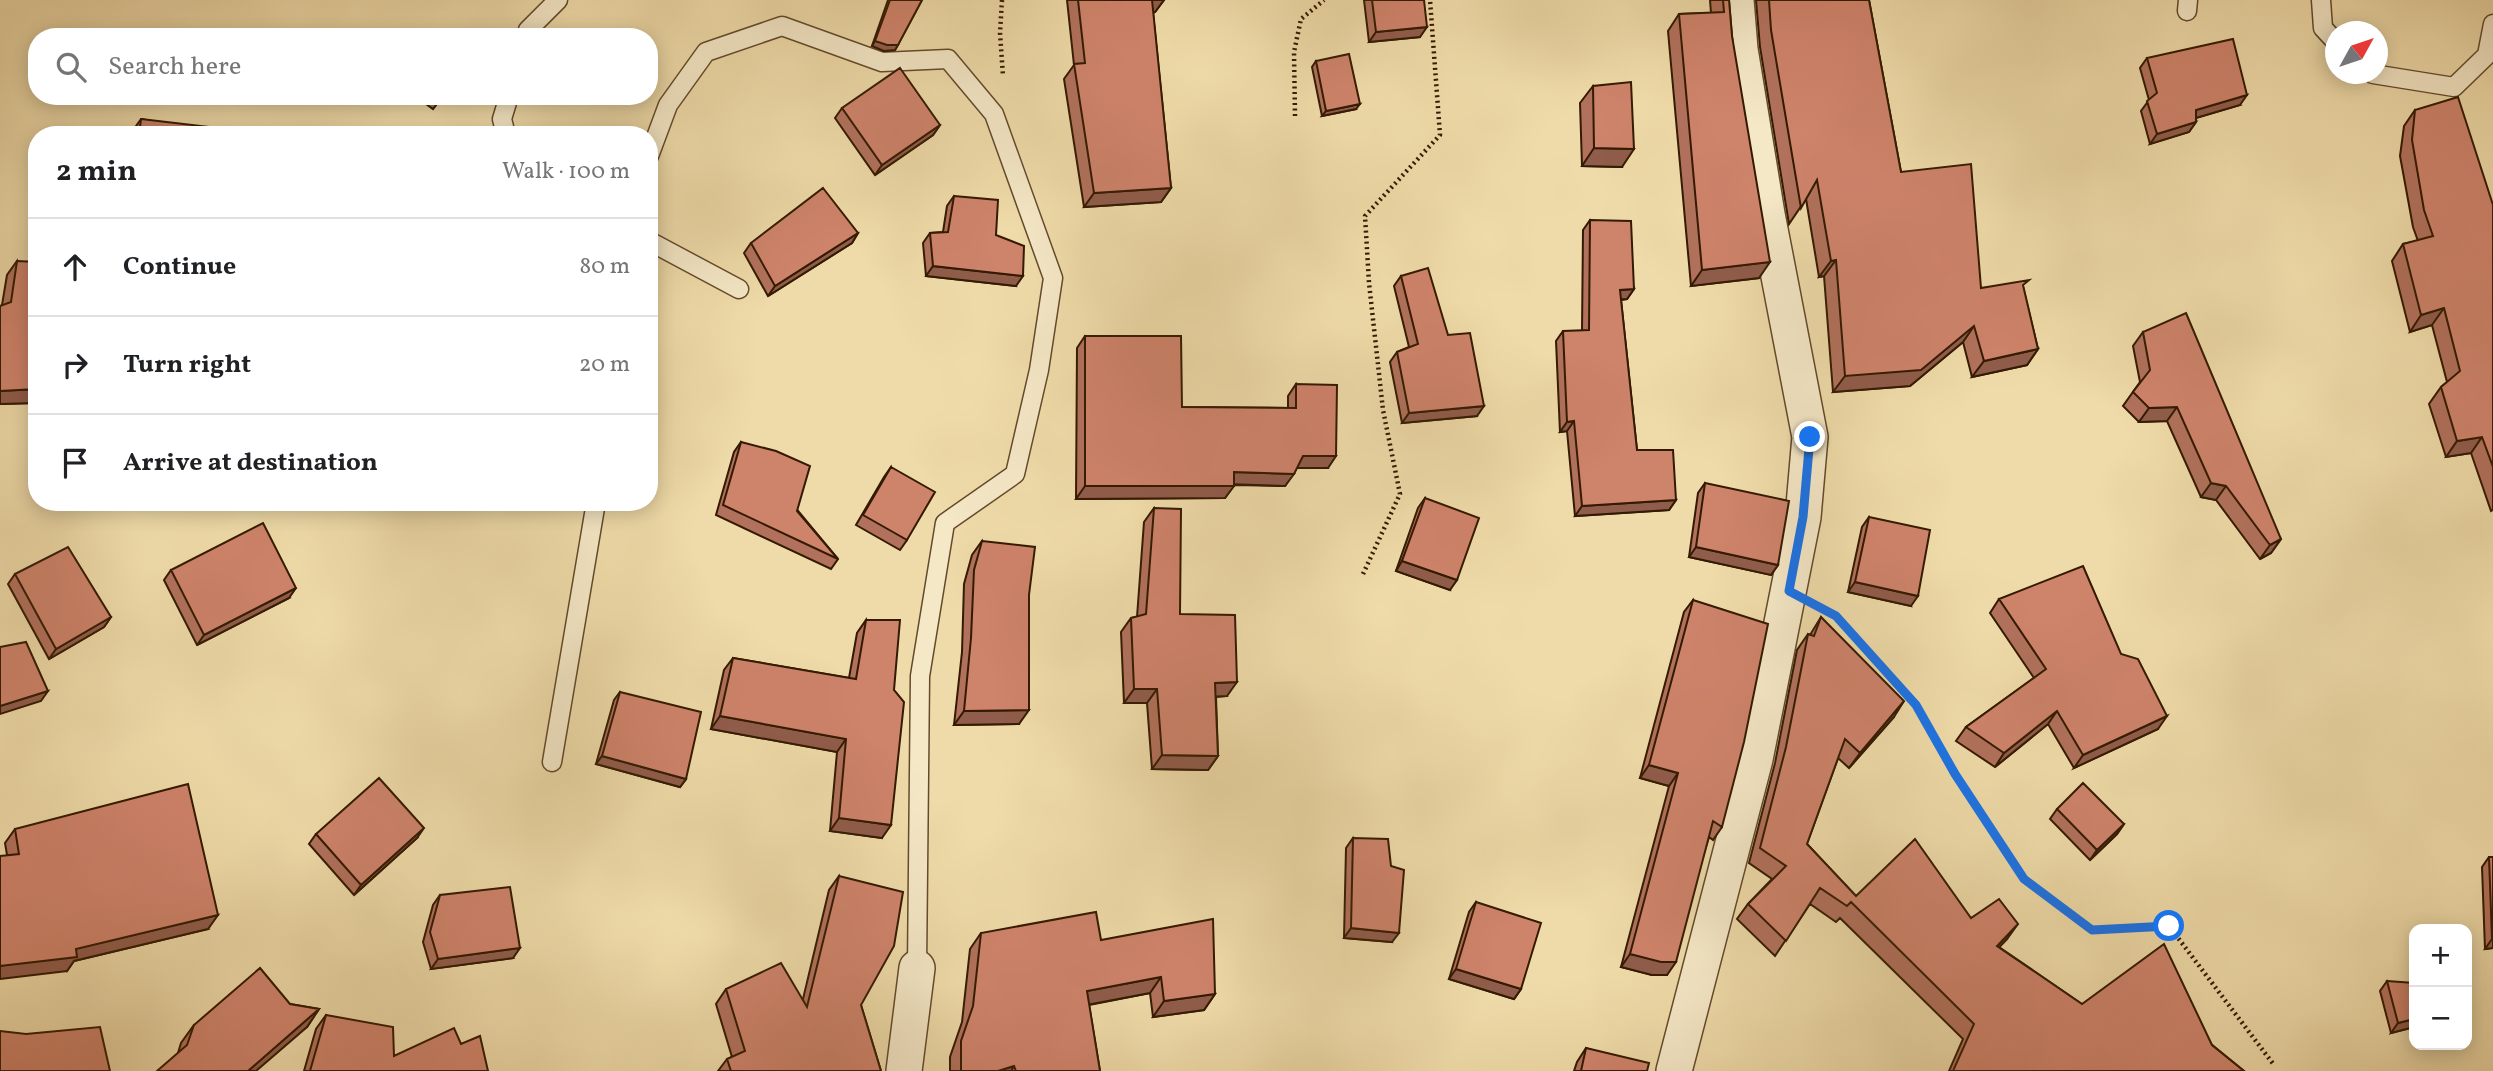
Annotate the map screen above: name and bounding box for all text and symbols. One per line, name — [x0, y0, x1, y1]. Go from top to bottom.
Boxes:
north arrow — [2325, 21, 2388, 84]
search box — [28, 28, 658, 105]
icon: search — [52, 48, 90, 86]
text: Search here — [108, 49, 241, 85]
text: 2 min — [56, 151, 137, 193]
text: Walk · 100 m — [502, 156, 630, 188]
icon: ahead — [56, 248, 94, 286]
text: Continue — [123, 249, 236, 285]
text: 80 m — [580, 251, 630, 283]
icon: right — [56, 346, 94, 384]
text: Turn right — [123, 347, 251, 383]
text: 20 m — [579, 349, 630, 381]
route end — [1794, 421, 1825, 452]
icon: arrive — [56, 444, 94, 482]
text: Arrive at destination — [123, 445, 378, 481]
route start — [2153, 910, 2184, 941]
map controls — [2409, 924, 2472, 1050]
button: + — [2409, 924, 2472, 987]
button: − — [2409, 987, 2472, 1050]

